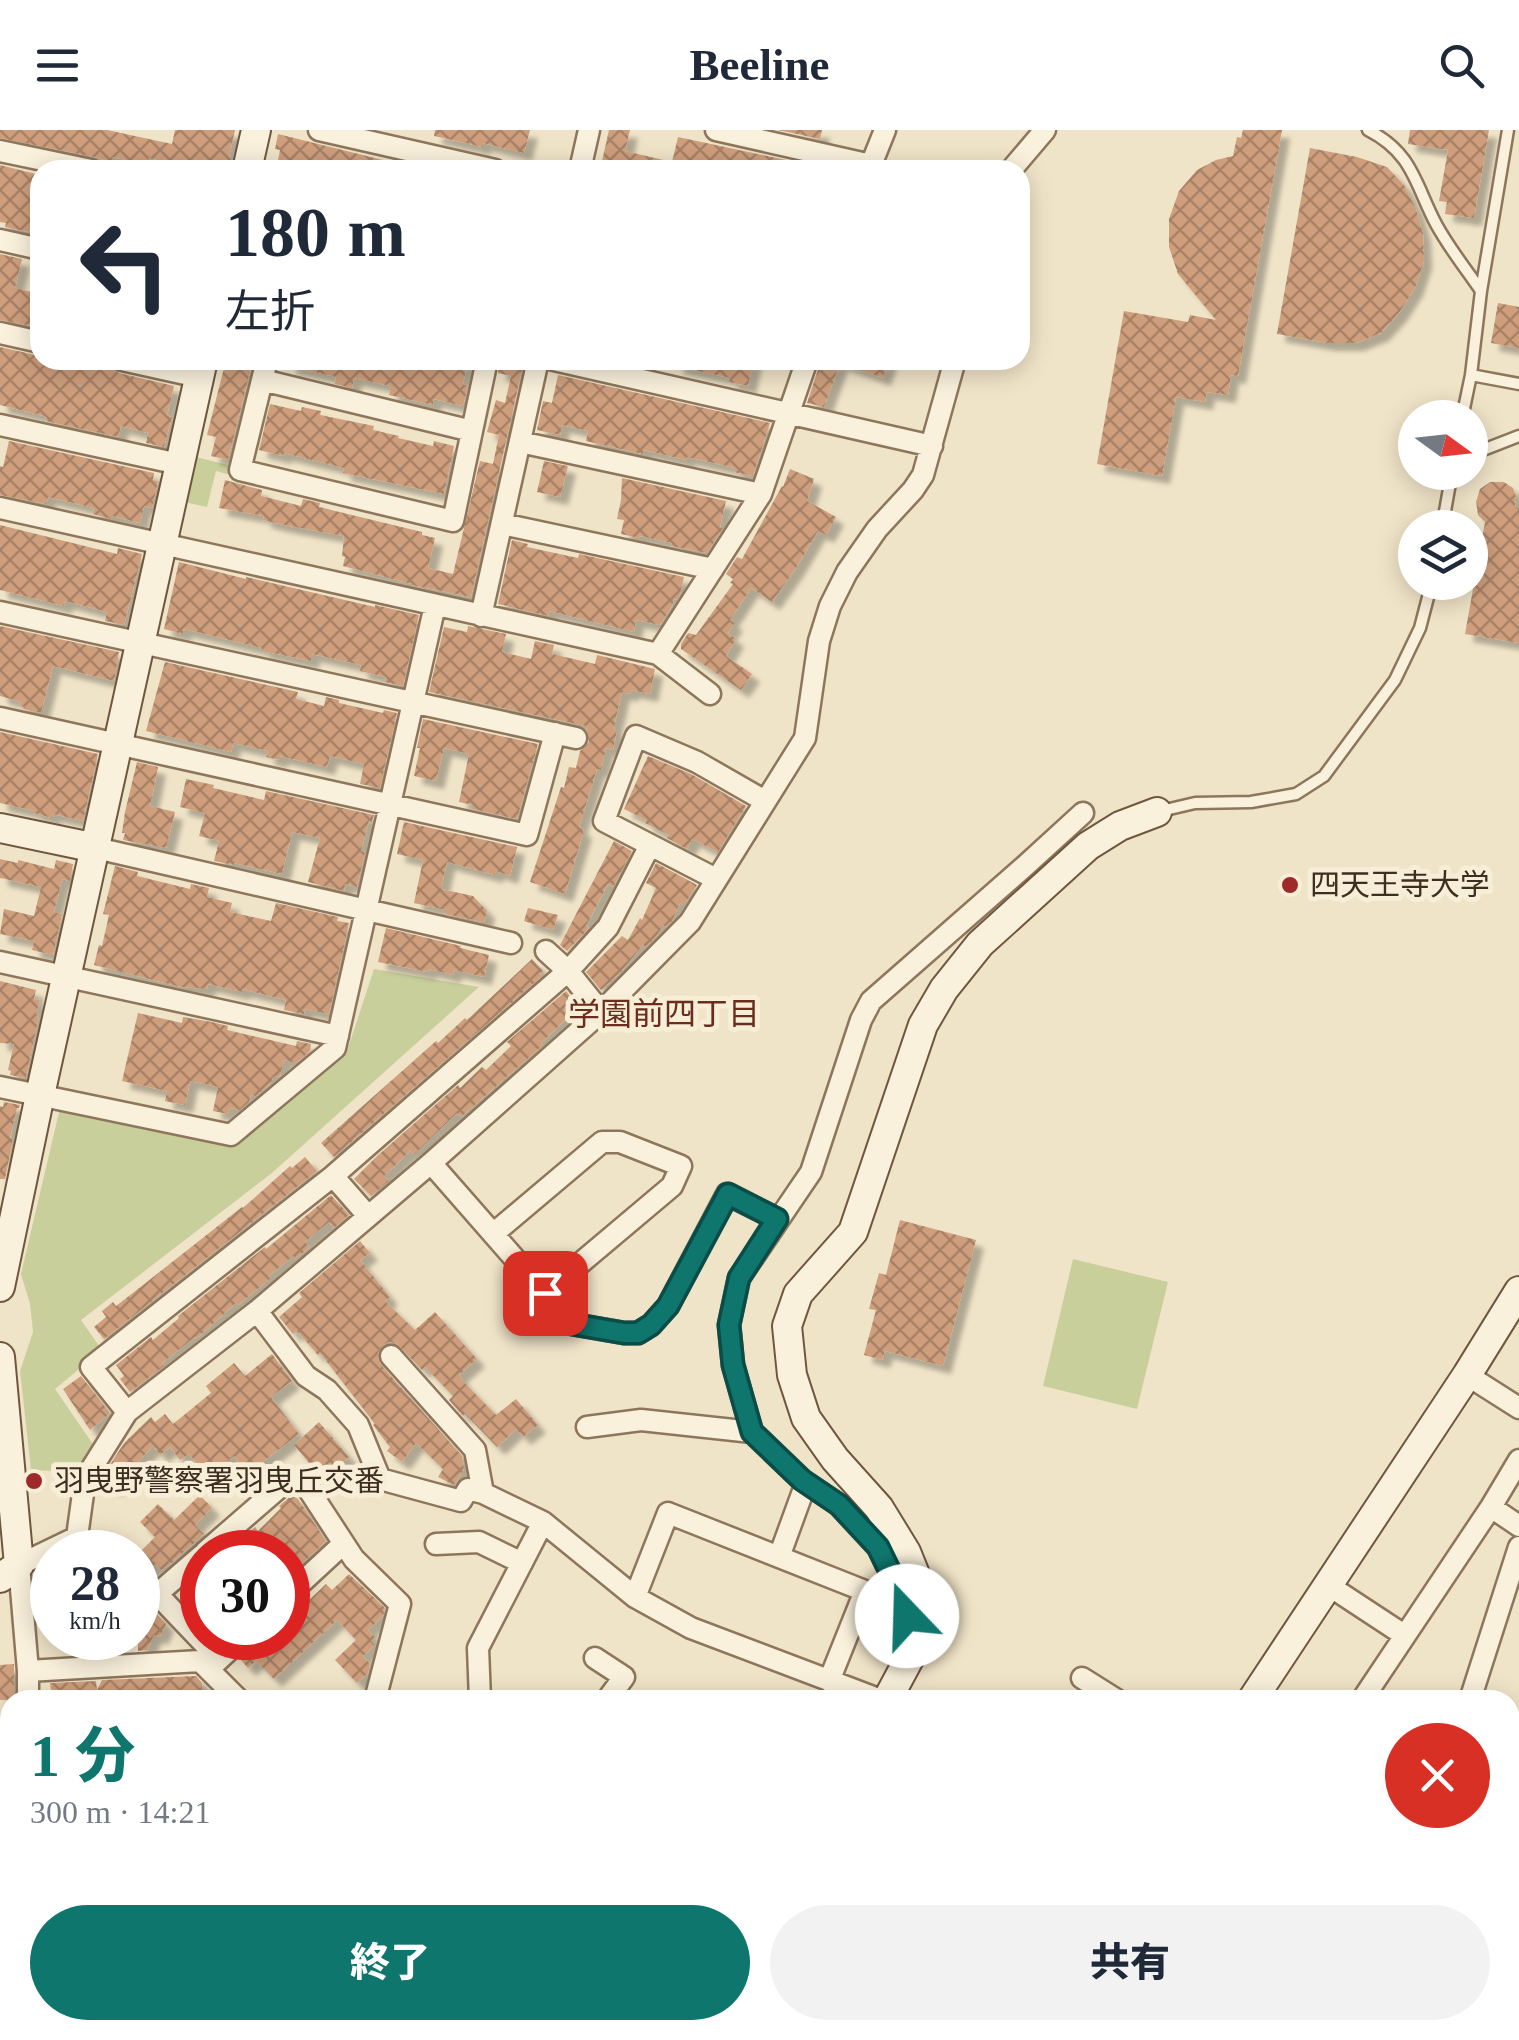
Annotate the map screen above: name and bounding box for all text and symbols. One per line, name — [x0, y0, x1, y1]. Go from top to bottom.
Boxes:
icon: menu — [30, 38, 85, 93]
icon: search — [1434, 38, 1489, 93]
text: Beeline — [690, 40, 829, 90]
text: 180 m — [225, 194, 406, 271]
icon: left — [60, 200, 190, 330]
text: 左折 — [225, 287, 315, 337]
north arrow — [1398, 400, 1488, 490]
map controls — [1398, 400, 1488, 600]
button: layers — [1398, 510, 1488, 600]
place label: 四天王寺大学 — [1310, 868, 1490, 901]
marker: 四天王寺大学 — [1279, 874, 1301, 896]
district label: 学園前四丁目 — [568, 996, 760, 1032]
pin — [503, 1251, 588, 1336]
icon: arrive — [518, 1266, 573, 1321]
place label: 羽曳野警察署羽曳丘交番 — [54, 1464, 384, 1497]
marker: 羽曳野警察署羽曳丘交番 — [23, 1470, 45, 1492]
speed limit sign: 30 — [180, 1530, 310, 1660]
text: 28 — [70, 1555, 120, 1611]
position arrow — [855, 1564, 959, 1668]
text: km/h — [69, 1607, 121, 1634]
text: 1 分 — [30, 1723, 135, 1789]
button: close — [1385, 1723, 1490, 1828]
text: 300 m · 14:21 — [30, 1794, 210, 1830]
button: 終了 — [30, 1905, 750, 2020]
button: 共有 — [770, 1905, 1490, 2020]

